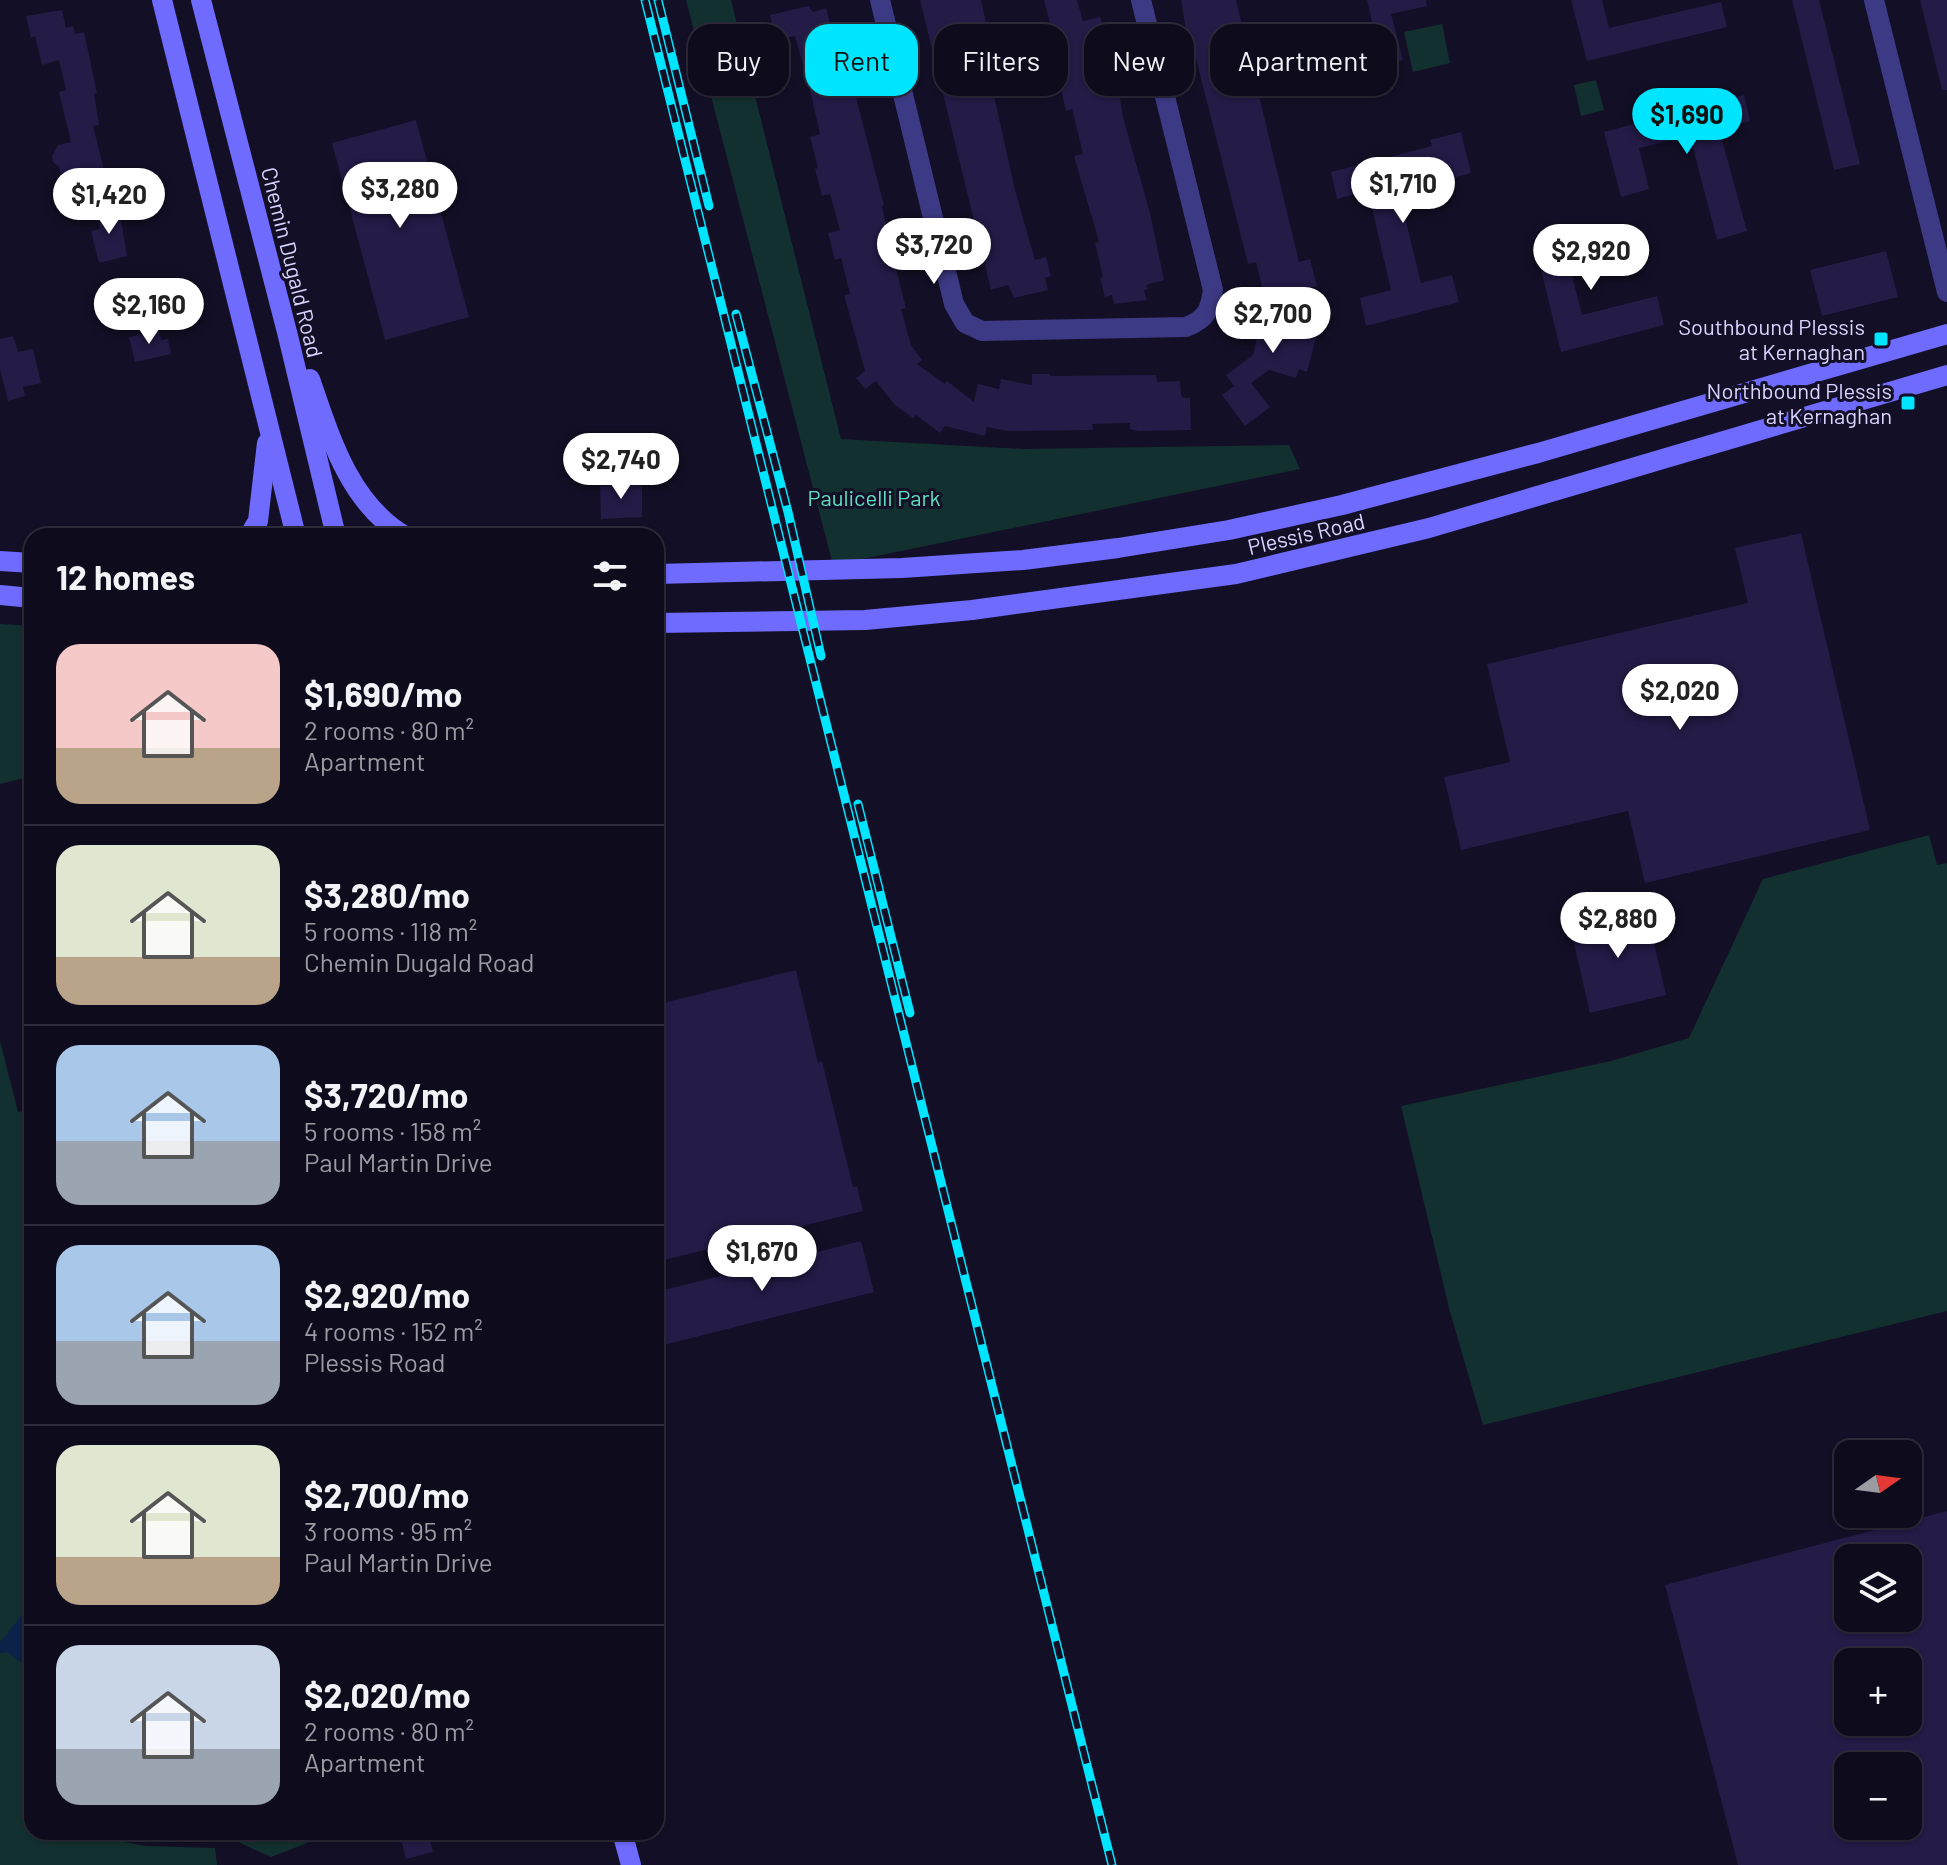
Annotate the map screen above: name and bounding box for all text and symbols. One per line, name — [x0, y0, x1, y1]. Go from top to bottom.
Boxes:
chip: Buy — [688, 24, 789, 96]
chip: Rent — [805, 24, 918, 96]
chip: Filters — [934, 24, 1068, 96]
chip: New — [1084, 24, 1194, 96]
chip: Apartment — [1210, 24, 1397, 96]
pin: $1,690 — [1622, 88, 1752, 156]
text: $1,690 — [1650, 98, 1724, 129]
pin: $1,710 — [1338, 157, 1468, 225]
pin: $3,280 — [335, 162, 465, 230]
street label: Chemin Dugald Road — [257, 164, 329, 360]
text: $1,710 — [1369, 167, 1437, 198]
pin: $1,420 — [44, 168, 174, 236]
text: $3,280 — [360, 172, 440, 203]
text: $1,420 — [71, 178, 147, 209]
pin: $3,720 — [869, 218, 999, 286]
pin: $2,920 — [1526, 224, 1656, 292]
text: $3,720 — [895, 228, 973, 259]
text: $2,920 — [1551, 234, 1631, 265]
pin: $2,160 — [84, 278, 214, 346]
pin: $2,700 — [1208, 287, 1338, 355]
text: $2,160 — [112, 288, 186, 319]
text: $2,700 — [1234, 297, 1312, 328]
place label: Southbound Plessis at Kernaghan — [1678, 313, 1865, 364]
marker: Southbound Plessis at Kernaghan — [1872, 330, 1890, 348]
place label: Northbound Plessis at Kernaghan — [1707, 377, 1892, 428]
marker: Northbound Plessis at Kernaghan — [1899, 394, 1917, 412]
pin: $2,740 — [556, 433, 686, 501]
text: $2,740 — [581, 443, 661, 474]
park label: Paulicelli Park — [807, 484, 941, 510]
street label: Plessis Road — [1245, 507, 1367, 559]
icon: filters — [588, 554, 632, 598]
text: 12 homes — [56, 556, 195, 597]
pin: $2,020 — [1615, 664, 1745, 732]
text: $1,690/mo — [304, 673, 463, 714]
text: $2,020 — [1640, 674, 1720, 705]
icon: home — [120, 676, 216, 772]
text: 2 rooms · 80 m² — [304, 714, 474, 745]
text: Apartment — [304, 745, 425, 776]
text: $3,280/mo — [304, 874, 470, 915]
icon: home — [120, 877, 216, 973]
pin: $2,880 — [1553, 892, 1683, 960]
text: $2,880 — [1578, 902, 1658, 933]
text: 5 rooms · 118 m² — [304, 915, 477, 946]
text: Chemin Dugald Road — [304, 946, 535, 977]
text: $3,720/mo — [304, 1074, 468, 1115]
icon: home — [120, 1077, 216, 1173]
text: 5 rooms · 158 m² — [304, 1115, 481, 1146]
text: Paul Martin Drive — [304, 1146, 493, 1177]
pin: $1,670 — [697, 1225, 827, 1293]
text: $1,670 — [726, 1235, 798, 1266]
text: $2,920/mo — [304, 1274, 470, 1315]
icon: home — [120, 1277, 216, 1373]
text: 4 rooms · 152 m² — [304, 1315, 483, 1346]
text: Plessis Road — [304, 1346, 445, 1377]
north arrow — [1834, 1440, 1922, 1528]
map controls — [1834, 1440, 1922, 1840]
text: $2,700/mo — [304, 1474, 469, 1515]
icon: home — [120, 1477, 216, 1573]
text: 3 rooms · 95 m² — [304, 1515, 472, 1546]
button: layers — [1834, 1544, 1922, 1632]
text: Paul Martin Drive — [304, 1546, 493, 1577]
button: + — [1834, 1648, 1922, 1736]
text: $2,020/mo — [304, 1674, 471, 1715]
icon: home — [120, 1677, 216, 1773]
text: 2 rooms · 80 m² — [304, 1715, 474, 1746]
text: Apartment — [304, 1746, 425, 1777]
button: − — [1834, 1752, 1922, 1840]

